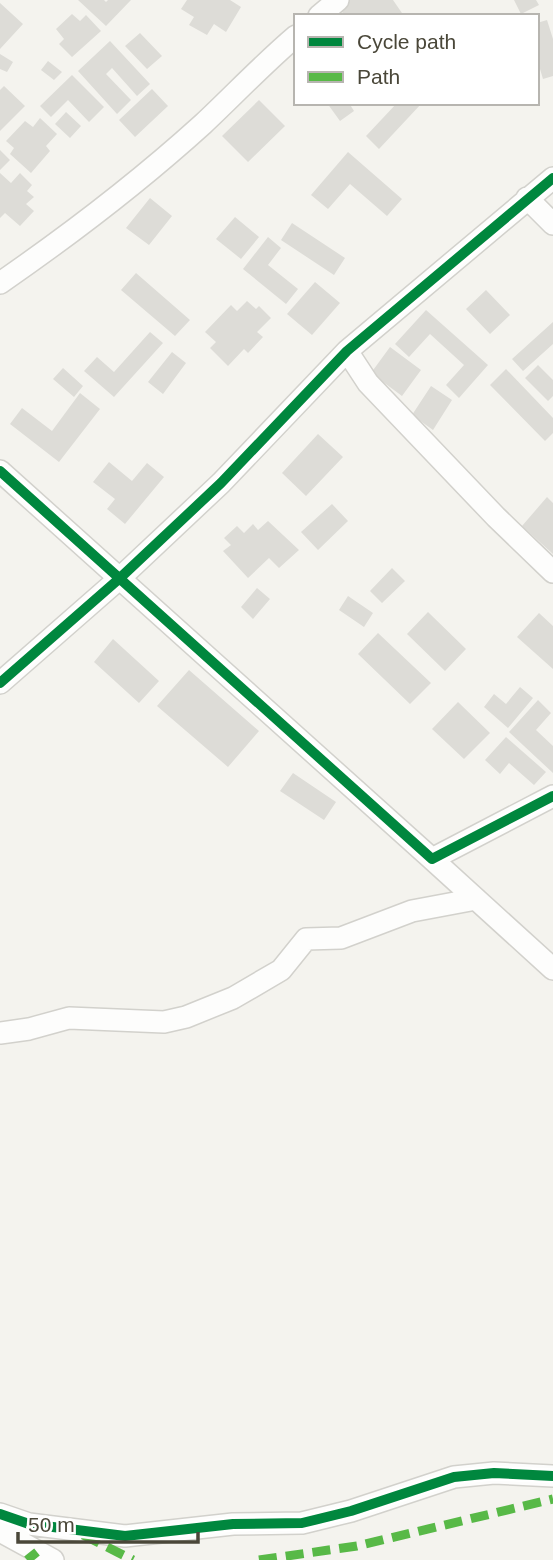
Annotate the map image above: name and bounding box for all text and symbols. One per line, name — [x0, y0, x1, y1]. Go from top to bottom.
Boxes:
legend — [294, 14, 539, 105]
text: Cycle path — [357, 30, 456, 53]
text: Path — [357, 65, 400, 88]
scale bar — [18, 1500, 198, 1544]
text: 50 m — [28, 1513, 75, 1536]

